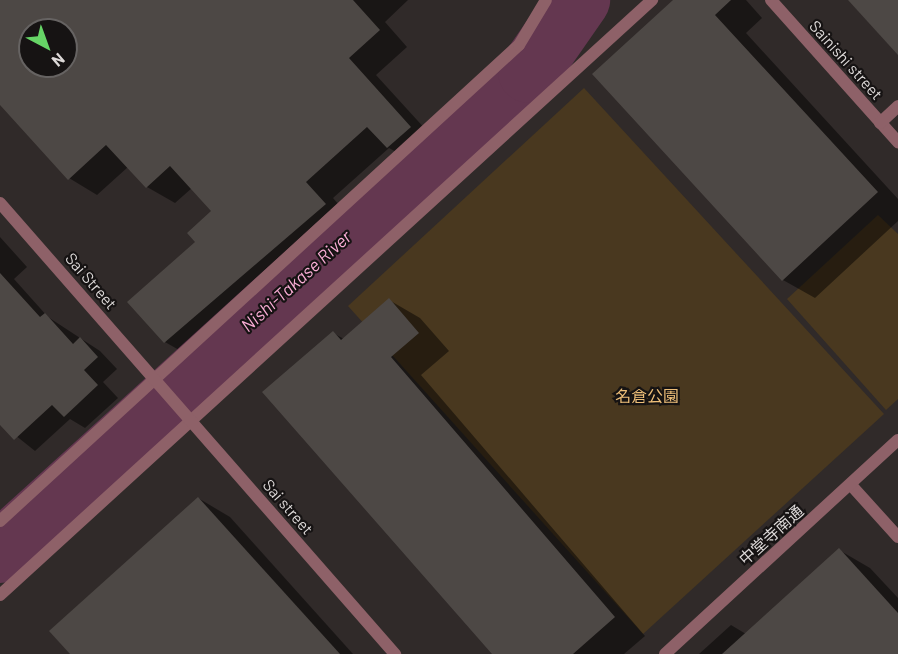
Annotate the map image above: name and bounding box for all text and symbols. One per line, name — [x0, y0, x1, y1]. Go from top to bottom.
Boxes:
street label: Sainishi street — [805, 16, 887, 104]
north arrow — [18, 18, 78, 78]
text: N — [49, 50, 69, 71]
water label: Nishi-Takase River — [236, 226, 356, 336]
street label: Sai Street — [61, 249, 121, 313]
park label: 名倉公園 — [615, 386, 679, 406]
street label: Sai street — [259, 476, 317, 538]
street label: 中堂寺南通 — [735, 501, 807, 569]

